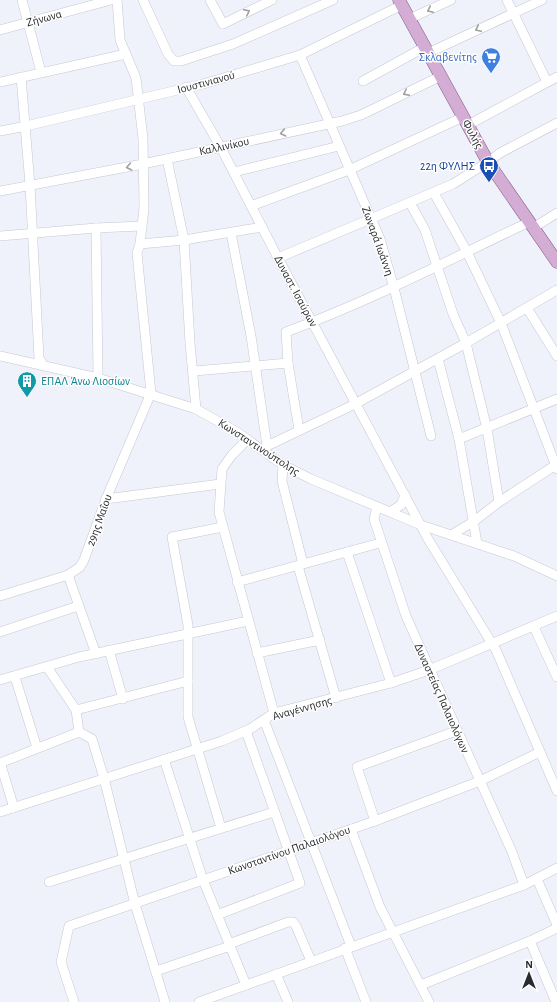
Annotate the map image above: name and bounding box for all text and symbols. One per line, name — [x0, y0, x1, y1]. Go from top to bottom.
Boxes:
one-way arrow — [427, 5, 434, 13]
street label: Ζήνωνα — [25, 8, 63, 28]
one-way arrow — [243, 9, 250, 17]
one-way arrow — [475, 24, 483, 32]
supermarket icon: Σκλαβενίτης — [480, 46, 502, 74]
place label: Σκλαβενίτης — [419, 51, 477, 64]
street label: Ιουστινιανού — [176, 69, 236, 95]
one-way arrow — [403, 88, 410, 96]
street label: Φυλής — [459, 117, 486, 151]
one-way arrow — [280, 129, 286, 137]
street label: Καλλινίκου — [198, 135, 250, 157]
bus stop icon: 22η ΦΥΛΗΣ — [478, 155, 500, 183]
place label: 22η ΦΥΛΗΣ — [420, 160, 475, 172]
one-way arrow — [126, 162, 132, 170]
street label: Ζωναρά Ιωάννη — [360, 205, 396, 277]
street label: Δυναστ. Ισαύρων — [272, 253, 320, 329]
building icon: ΕΠΑΛ Άνω Λιοσίων — [16, 370, 38, 398]
place label: ΕΠΑΛ Άνω Λιοσίων — [41, 375, 130, 387]
street label: Κωνσταντινούπολης — [216, 416, 302, 479]
street label: 29ης Μαΐου — [84, 492, 115, 548]
street label: Δυναστείας Παλαιολόγων — [412, 641, 472, 755]
street label: Αναγέννησης — [271, 694, 334, 723]
street label: Κωνσταντίνου Παλαιολόγου — [226, 823, 352, 877]
north arrow — [509, 954, 549, 994]
text: N — [525, 959, 533, 970]

